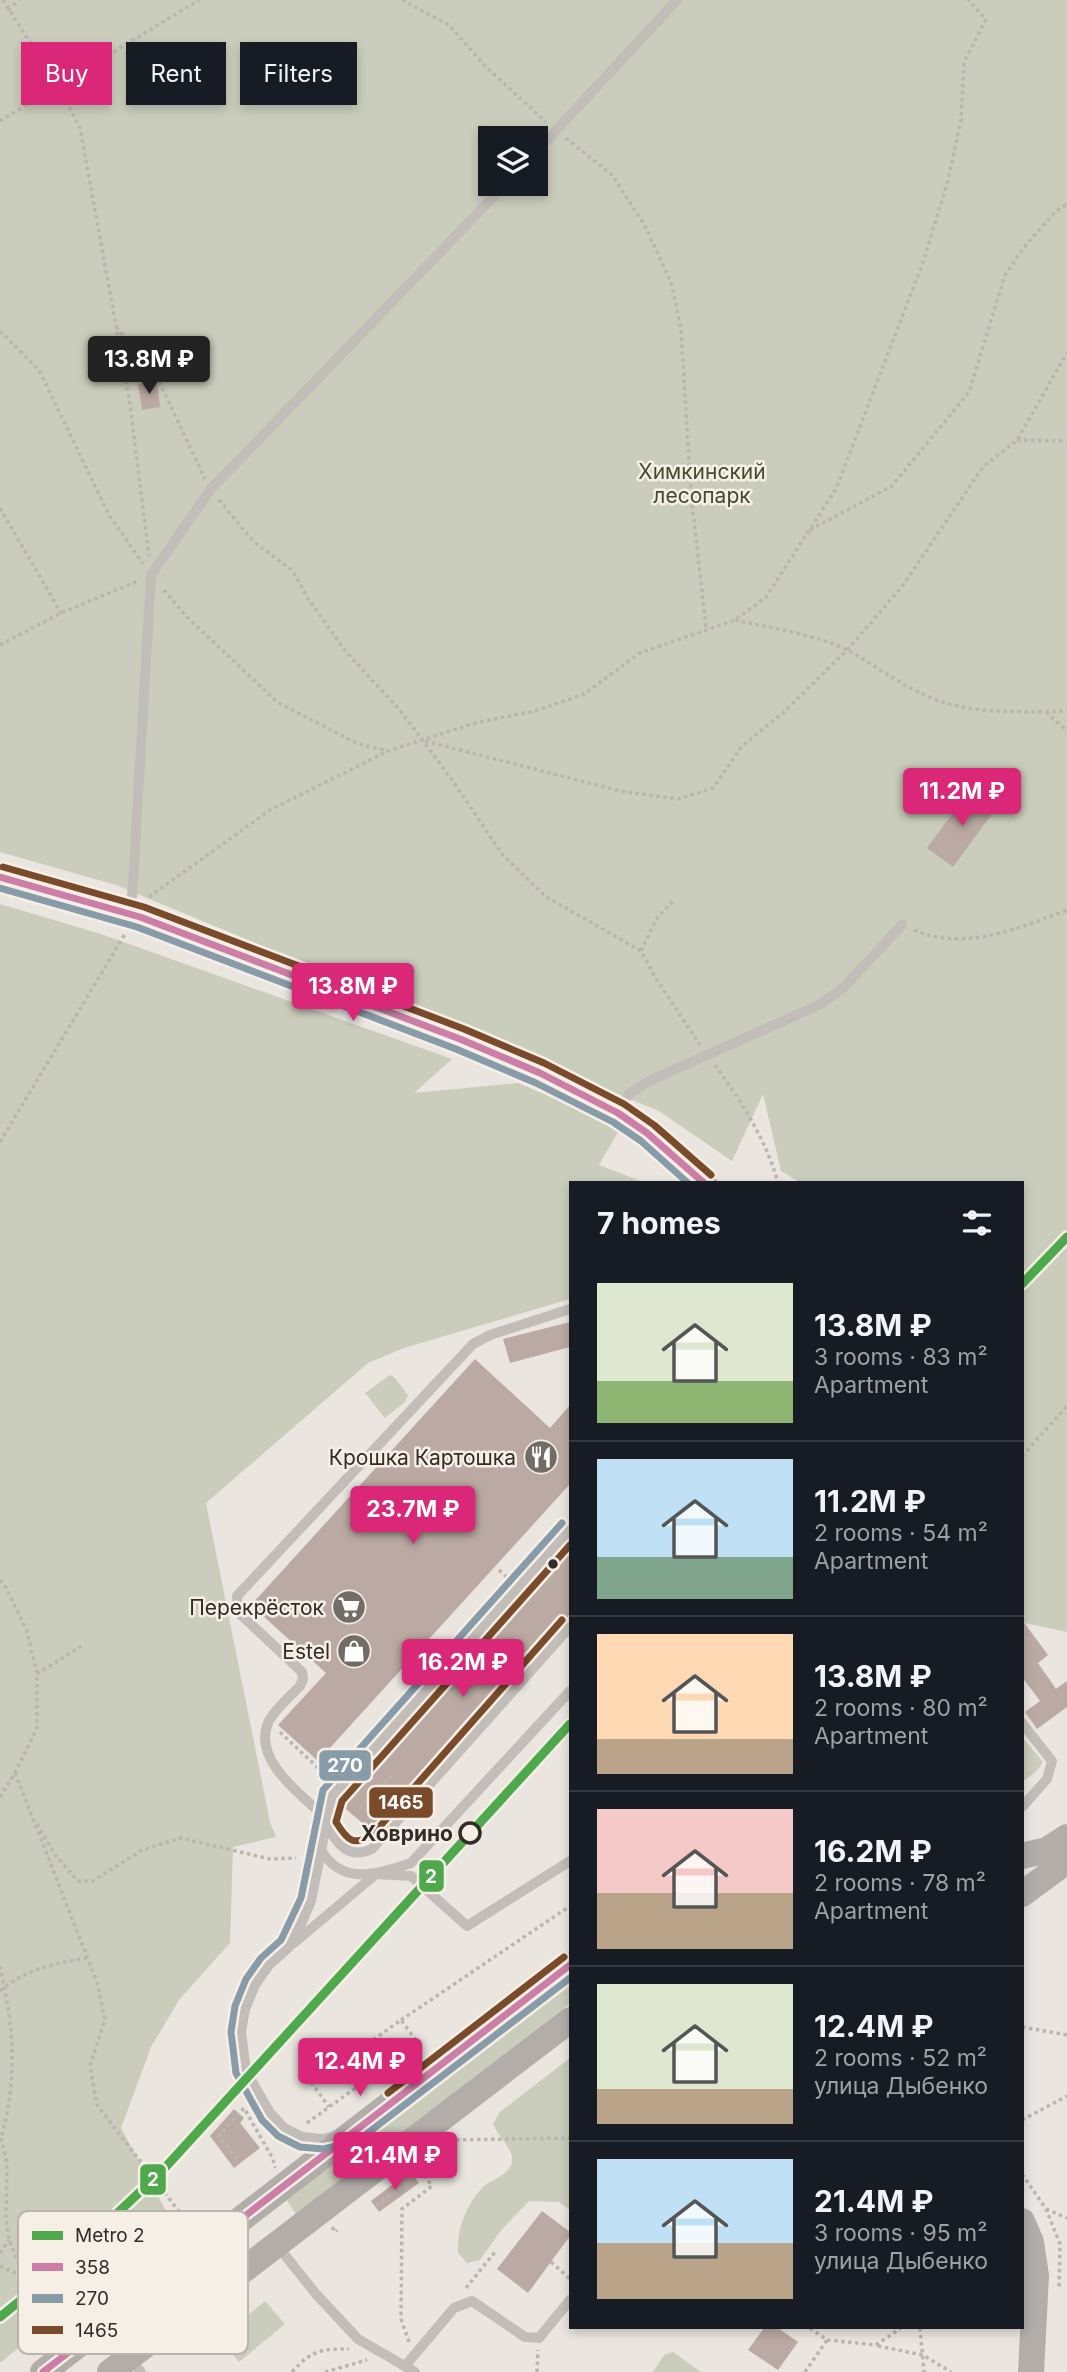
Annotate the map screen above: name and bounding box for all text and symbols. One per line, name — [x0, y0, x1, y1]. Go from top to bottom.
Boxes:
chip: Buy — [21, 42, 112, 105]
chip: Rent — [126, 42, 226, 105]
chip: Filters — [240, 42, 357, 105]
map controls — [478, 126, 548, 196]
button: layers — [478, 126, 548, 196]
pin: 13.8M ₽ — [84, 336, 214, 396]
text: 13.8M ₽ — [104, 345, 194, 373]
park label: Химкинский лесопарк — [638, 459, 766, 508]
pin: 11.2M ₽ — [897, 768, 1027, 828]
text: 11.2M ₽ — [919, 777, 1005, 805]
pin: 13.8M ₽ — [288, 964, 418, 1023]
text: 13.8M ₽ — [308, 972, 398, 1000]
icon: filters — [958, 1204, 996, 1242]
text: 7 homes — [597, 1205, 721, 1241]
text: 13.8M ₽ — [814, 1307, 932, 1343]
icon: home — [653, 1311, 737, 1395]
text: 3 rooms · 83 m² — [814, 1343, 988, 1371]
text: Apartment — [814, 1371, 928, 1399]
restaurant icon: Крошка Картошка — [522, 1438, 560, 1476]
place label: Крошка Картошка — [329, 1445, 516, 1470]
text: 11.2M ₽ — [814, 1483, 926, 1519]
pin: 23.7M ₽ — [348, 1486, 478, 1546]
icon: home — [653, 1487, 737, 1571]
text: 23.7M ₽ — [366, 1495, 460, 1523]
text: 2 rooms · 54 m² — [814, 1519, 988, 1547]
text: Apartment — [814, 1547, 928, 1575]
unlabelled marker — [546, 1557, 560, 1571]
supermarket icon: Перекрёсток — [330, 1588, 368, 1626]
place label: Перекрёсток — [189, 1595, 325, 1620]
shop icon: Estel — [335, 1632, 373, 1670]
place label: Estel — [282, 1639, 330, 1664]
pin: 16.2M ₽ — [398, 1640, 528, 1699]
text: 16.2M ₽ — [418, 1648, 508, 1676]
text: 13.8M ₽ — [814, 1658, 932, 1694]
icon: home — [653, 1662, 737, 1746]
text: 2 rooms · 80 m² — [814, 1694, 988, 1722]
text: Apartment — [814, 1722, 928, 1750]
line badge: 270 — [318, 1749, 372, 1782]
text: 270 — [327, 1754, 363, 1777]
line badge: 1465 — [368, 1786, 434, 1819]
text: 1465 — [378, 1791, 424, 1814]
place label: Ховрино — [361, 1821, 453, 1846]
marker: Ховрино — [459, 1822, 481, 1844]
text: 16.2M ₽ — [814, 1833, 932, 1869]
icon: home — [653, 1837, 737, 1921]
line badge: 2 — [418, 1859, 445, 1893]
text: 2 — [425, 1865, 437, 1888]
text: 2 rooms · 78 m² — [814, 1869, 986, 1897]
text: Apartment — [814, 1897, 928, 1925]
text: 12.4M ₽ — [814, 2008, 933, 2044]
icon: home — [653, 2012, 737, 2096]
pin: 12.4M ₽ — [295, 2038, 425, 2098]
text: 2 rooms · 52 m² — [814, 2044, 987, 2072]
text: 12.4M ₽ — [314, 2047, 406, 2075]
text: улица Дыбенко — [814, 2072, 988, 2100]
pin: 21.4M ₽ — [330, 2132, 460, 2192]
text: 21.4M ₽ — [349, 2141, 441, 2169]
line badge: 2 — [139, 2163, 167, 2196]
text: 2 — [147, 2168, 159, 2191]
text: 21.4M ₽ — [814, 2183, 933, 2219]
icon: home — [653, 2187, 737, 2271]
legend — [18, 2211, 248, 2354]
text: 3 rooms · 95 m² — [814, 2219, 987, 2247]
text: Metro 2 — [75, 2224, 145, 2247]
text: улица Дыбенко — [814, 2247, 988, 2275]
text: 358 — [75, 2256, 110, 2279]
text: 270 — [75, 2287, 109, 2310]
text: 1465 — [75, 2319, 118, 2342]

